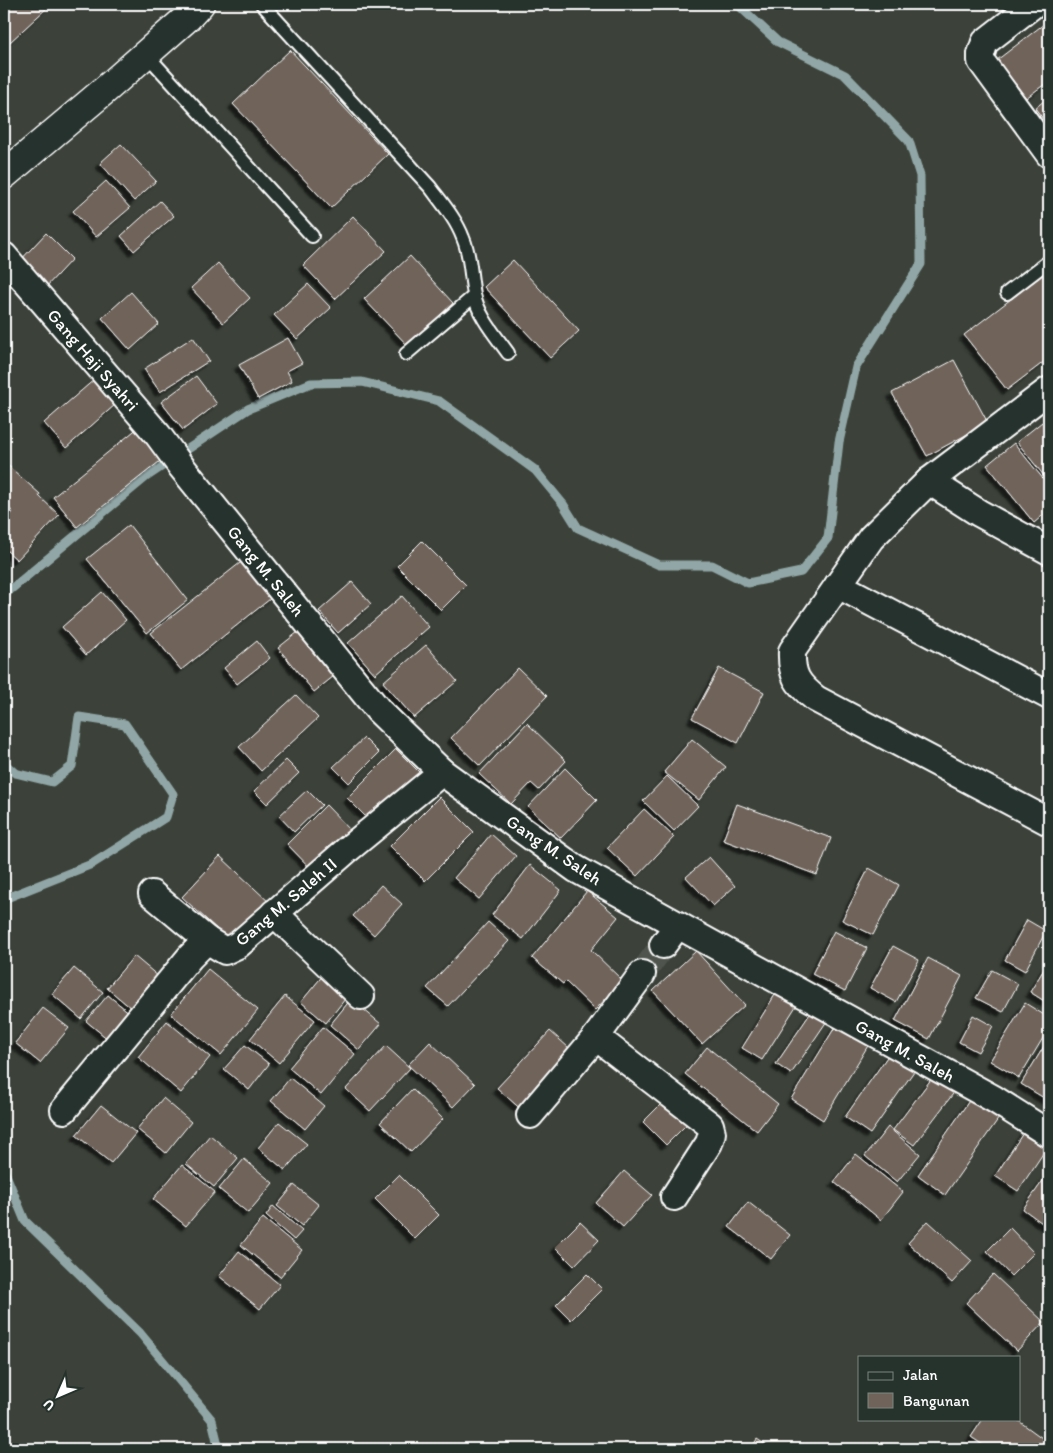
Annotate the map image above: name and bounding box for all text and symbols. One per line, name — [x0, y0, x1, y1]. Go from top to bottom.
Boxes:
street label: Gang Haji Syahri — [43, 304, 143, 416]
street label: Gang M. Saleh — [223, 521, 309, 621]
street label: Gang M. Saleh — [502, 810, 606, 890]
street label: Gang M. Saleh II — [231, 853, 341, 951]
street label: Gang M. Saleh — [851, 1015, 959, 1087]
legend — [858, 1356, 1020, 1420]
text: Jalan — [903, 1366, 937, 1384]
north arrow — [32, 1370, 82, 1420]
text: Bangunan — [903, 1392, 970, 1410]
text: U — [40, 1396, 58, 1414]

